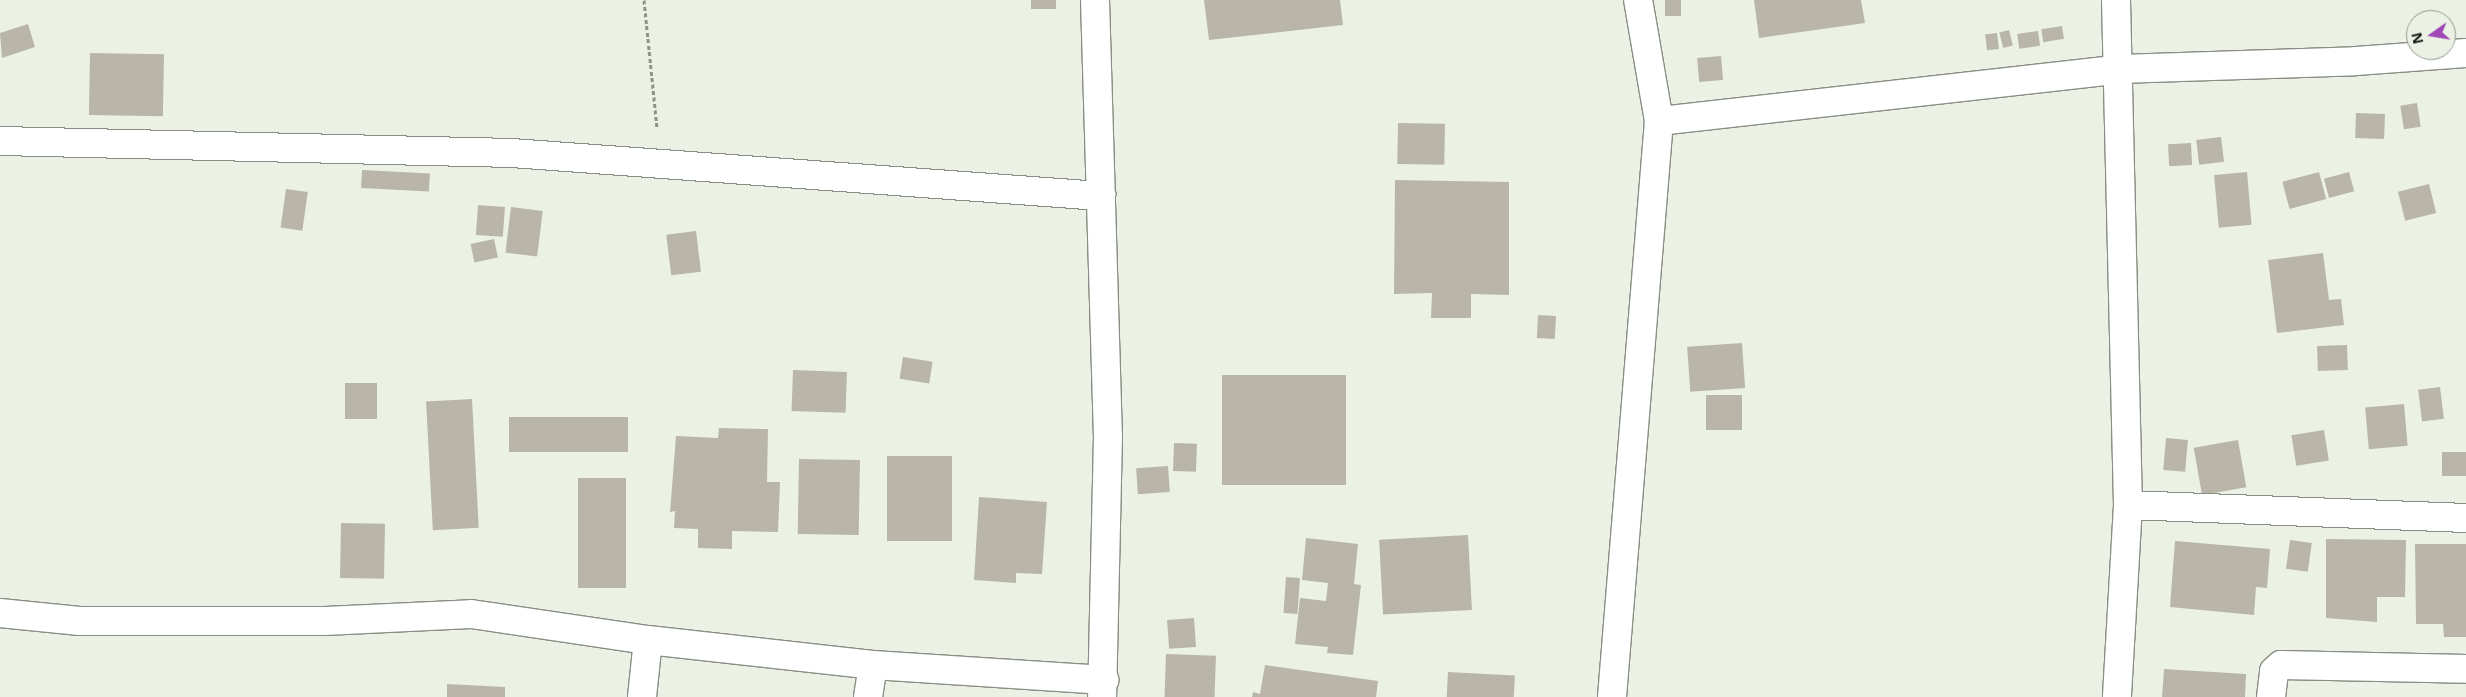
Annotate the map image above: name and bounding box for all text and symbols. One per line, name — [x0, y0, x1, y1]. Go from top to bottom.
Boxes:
north arrow — [2406, 10, 2456, 60]
text: N — [2406, 31, 2427, 46]

